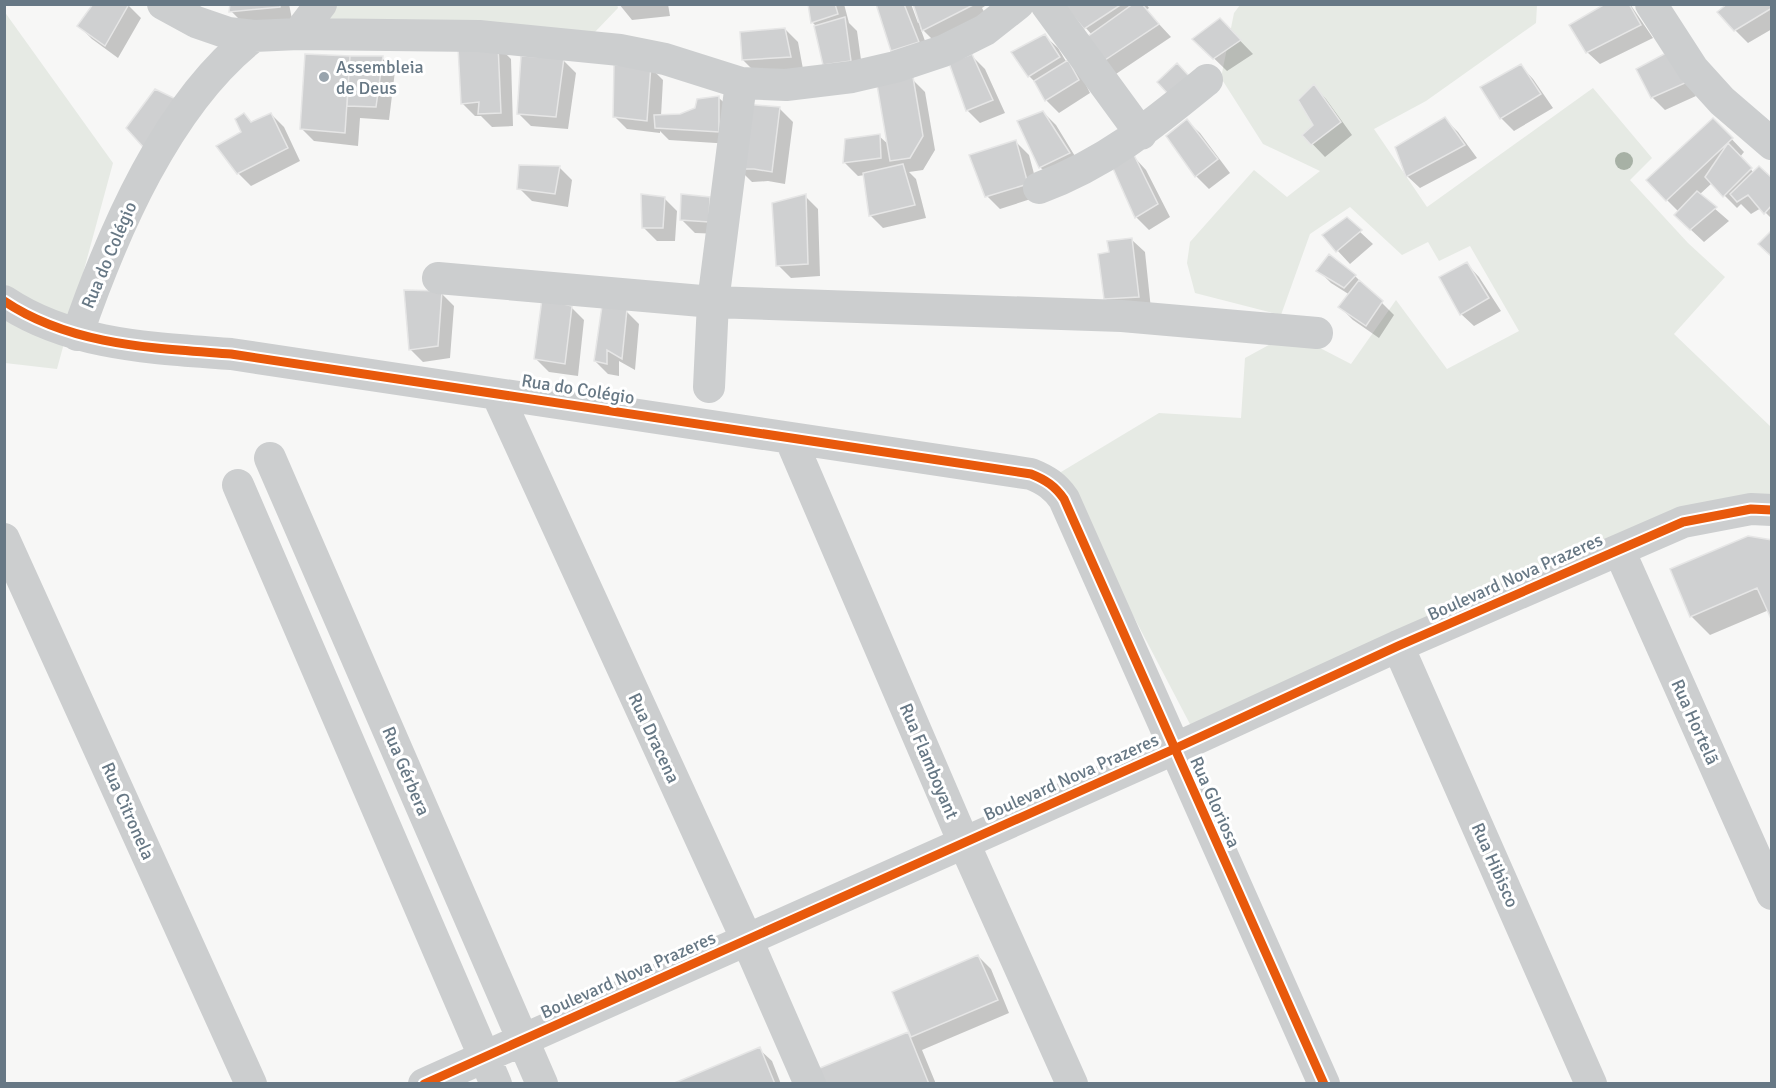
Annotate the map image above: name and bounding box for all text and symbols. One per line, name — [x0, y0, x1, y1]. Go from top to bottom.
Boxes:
place label: Assembleia de Deus — [336, 56, 424, 99]
marker: Assembleia de Deus — [317, 70, 331, 84]
street label: Rua do Colégio — [77, 198, 141, 312]
street label: Rua do Colégio — [520, 369, 636, 409]
street label: Boulevard Nova Prazeres — [1424, 528, 1606, 626]
street label: Rua Hortelã — [1666, 676, 1724, 768]
street label: Rua Dracena — [624, 689, 684, 787]
street label: Rua Flamboyant — [895, 700, 963, 822]
street label: Rua Gérbera — [377, 723, 435, 819]
street label: Boulevard Nova Prazeres — [980, 728, 1162, 826]
street label: Rua Gloriosa — [1185, 753, 1245, 851]
street label: Rua Citronela — [97, 759, 159, 863]
street label: Rua Hibisco — [1467, 819, 1523, 911]
street label: Boulevard Nova Prazeres — [537, 926, 719, 1024]

